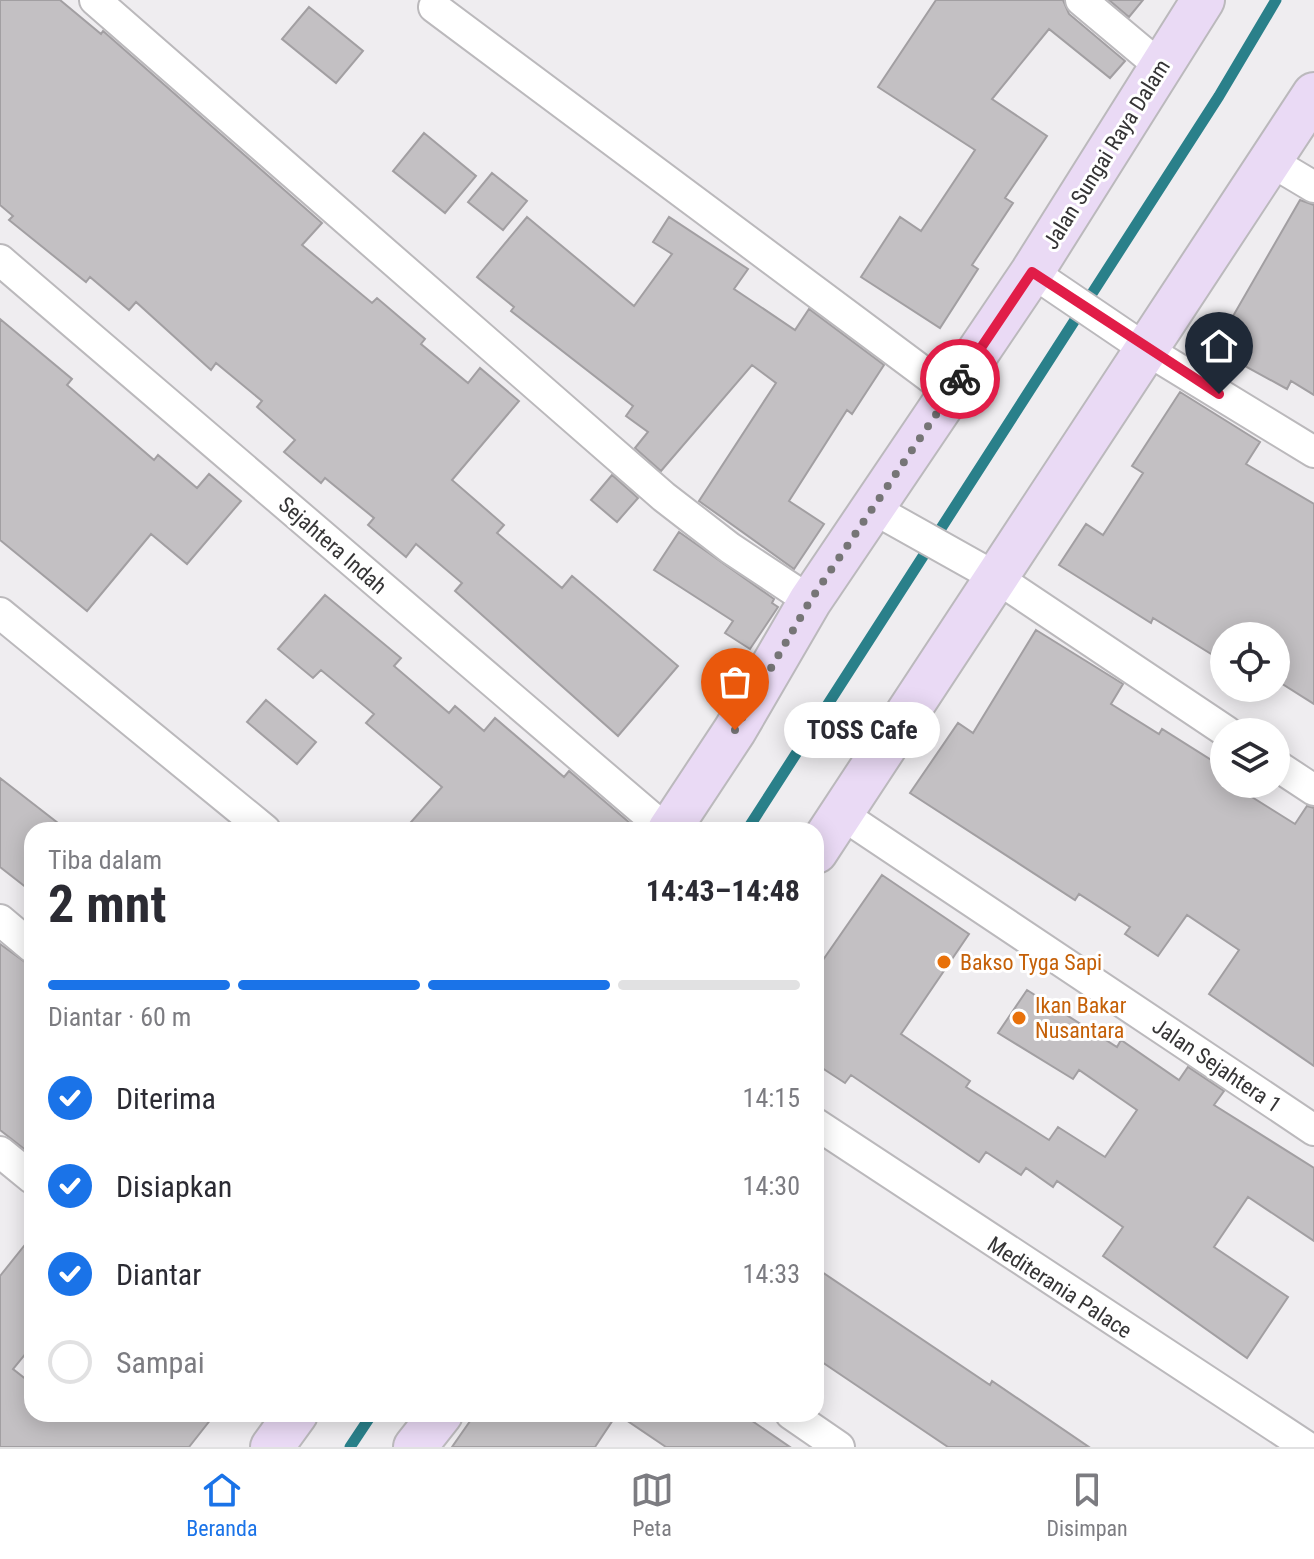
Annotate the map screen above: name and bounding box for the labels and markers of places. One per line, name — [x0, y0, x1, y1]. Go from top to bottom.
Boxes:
pin — [1185, 312, 1253, 394]
pin — [701, 648, 769, 730]
callout: TOSS Cafe — [783, 702, 939, 758]
place label: Bakso Tyga Sapi — [960, 950, 1102, 975]
marker: Bakso Tyga Sapi — [935, 953, 953, 971]
place label: Ikan Bakar Nusantara — [1035, 993, 1127, 1043]
marker: Ikan Bakar Nusantara — [1010, 1009, 1028, 1027]

